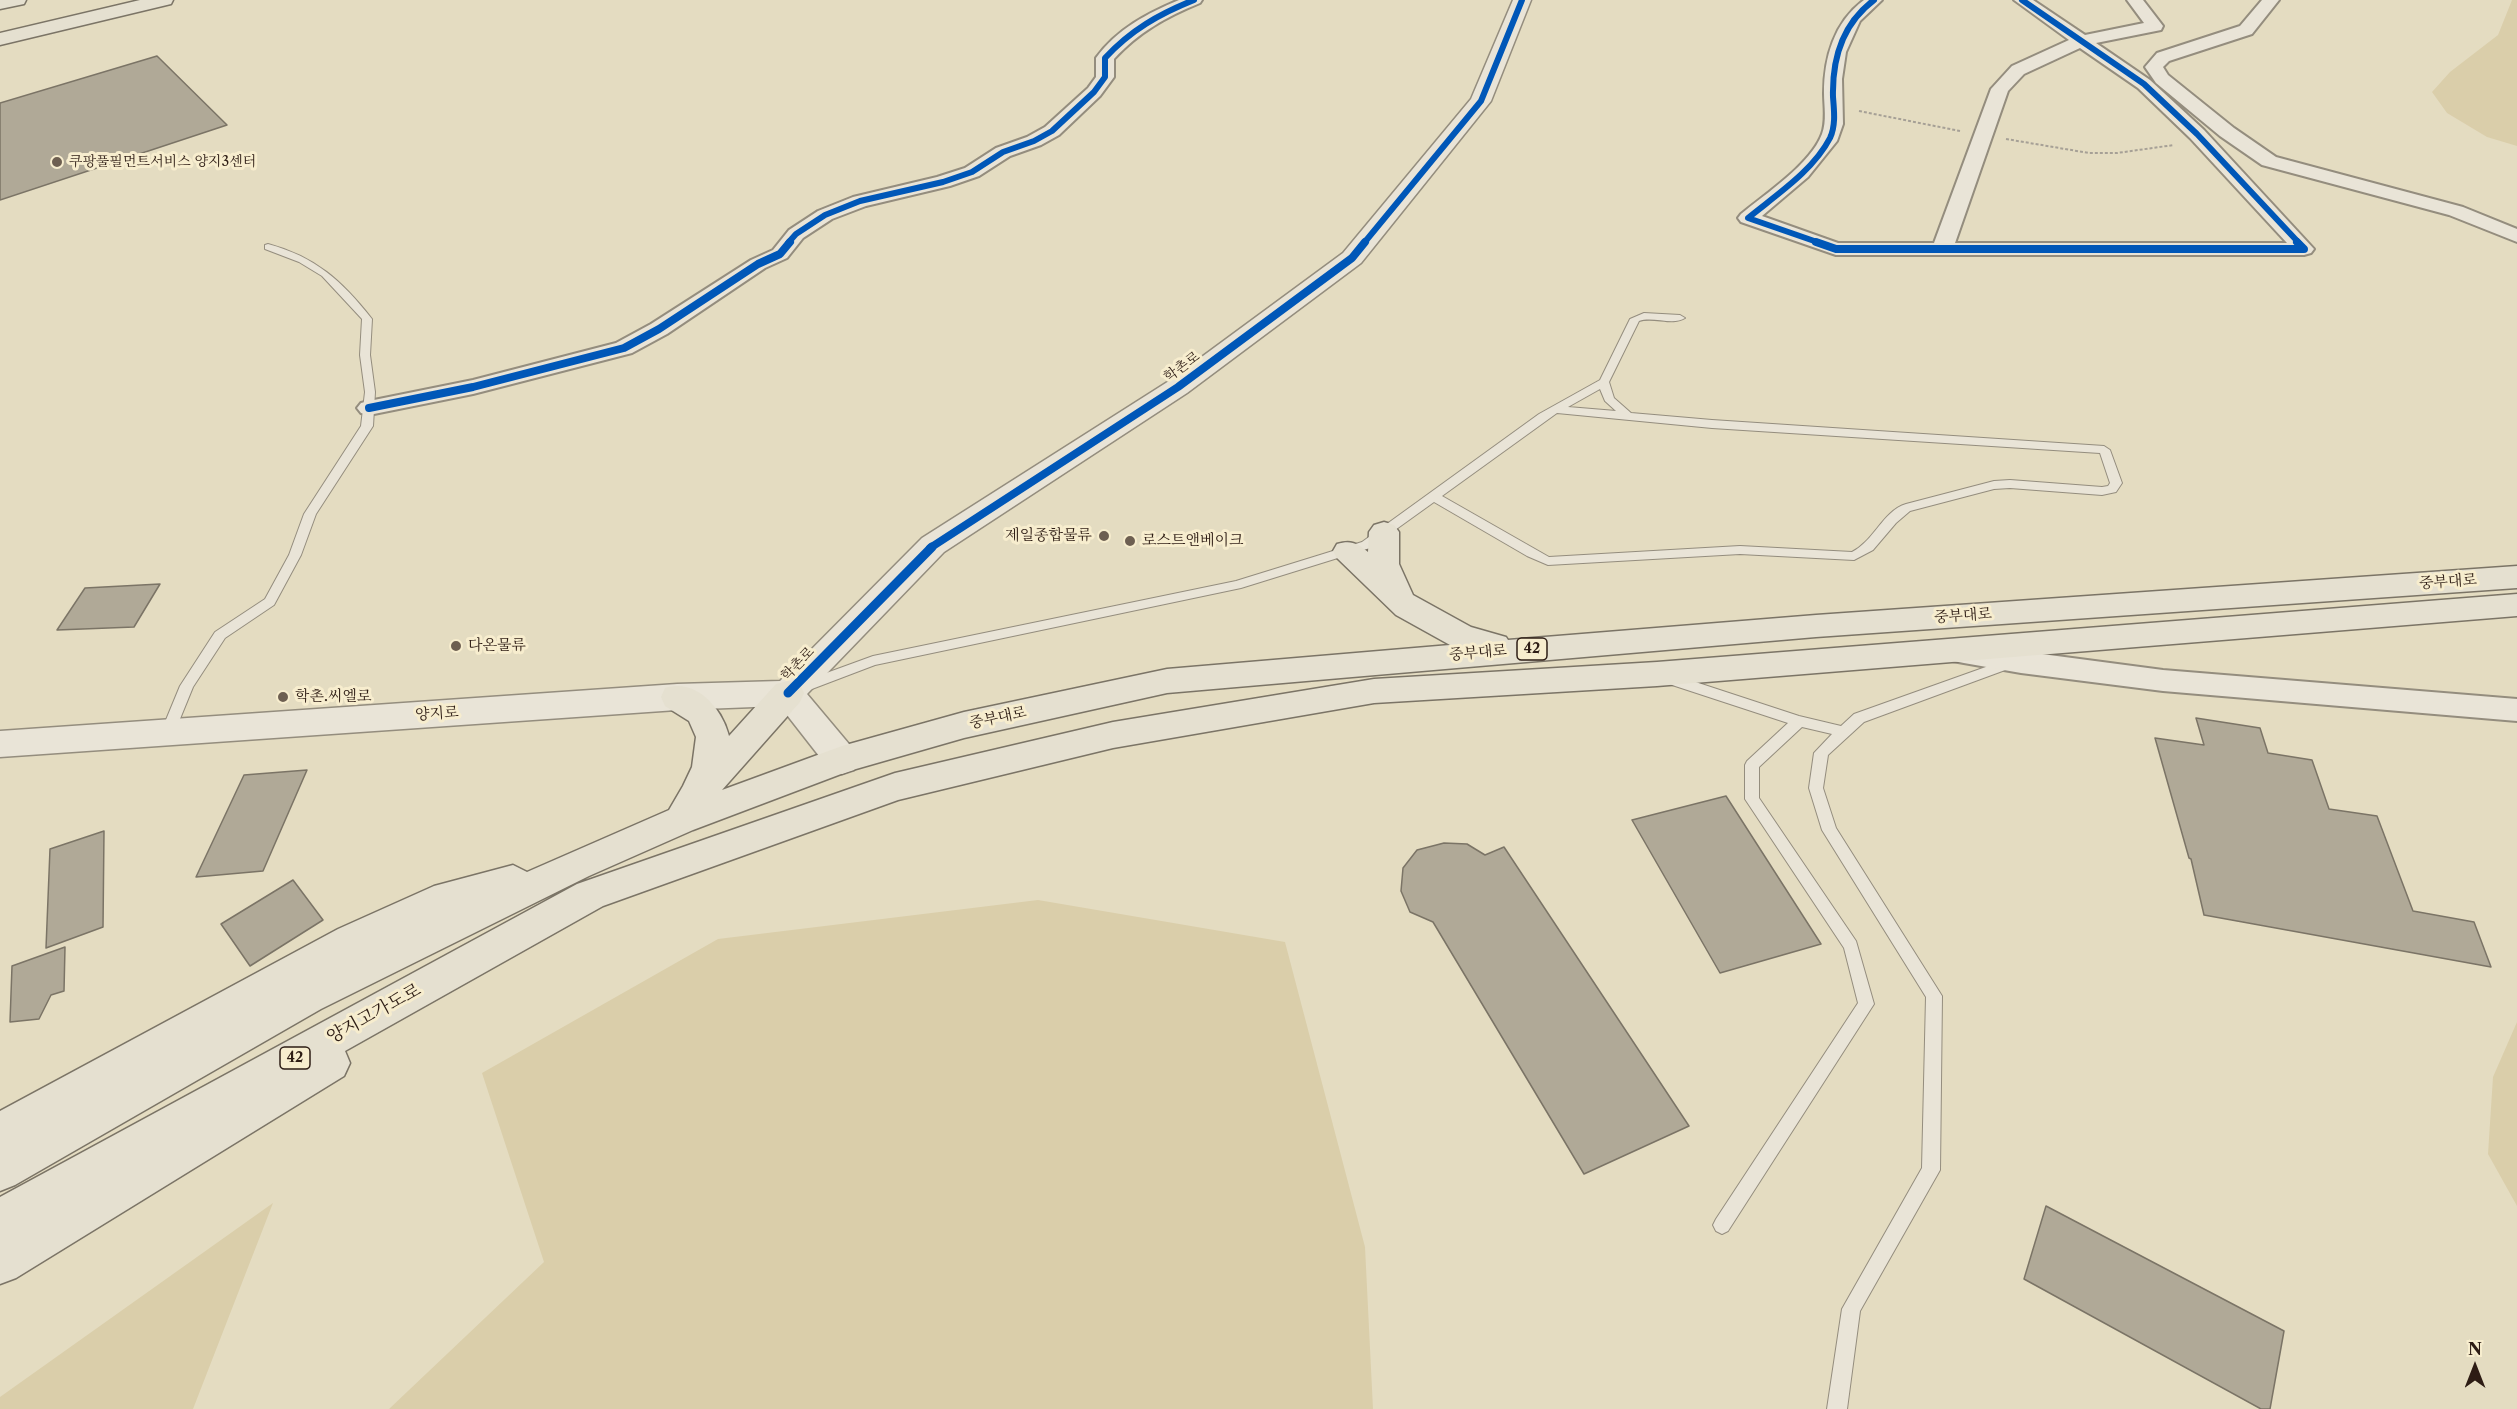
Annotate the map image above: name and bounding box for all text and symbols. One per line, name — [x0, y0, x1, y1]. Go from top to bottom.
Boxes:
place label: 쿠팡풀필먼트서비스 양지3센터 — [69, 154, 256, 170]
marker: 쿠팡풀필먼트서비스 양지3센터 — [50, 155, 64, 169]
street label: 학촌로 — [1161, 348, 1203, 386]
place label: 제일종합물류 — [1005, 527, 1092, 545]
marker: 제일종합물류 — [1097, 529, 1111, 543]
place label: 로스트앤베이크 — [1142, 532, 1243, 550]
marker: 로스트앤베이크 — [1123, 534, 1137, 548]
street label: 중부대로 — [2418, 571, 2478, 593]
street label: 중부대로 — [1933, 605, 1993, 627]
place label: 다온물류 — [468, 637, 526, 655]
road number: 42 — [1517, 638, 1547, 660]
marker: 다온물류 — [449, 639, 463, 653]
street label: 중부대로 — [1448, 642, 1508, 664]
street label: 학촌로 — [778, 644, 818, 684]
place label: 학촌.씨엘로 — [295, 688, 371, 706]
marker: 학촌.씨엘로 — [276, 690, 290, 704]
street label: 중부대로 — [968, 703, 1028, 733]
street label: 양지로 — [415, 704, 459, 724]
street label: 양지고가도로 — [323, 979, 425, 1049]
road number: 42 — [280, 1047, 310, 1069]
north arrow — [2445, 1337, 2505, 1397]
text: N — [2468, 1339, 2482, 1359]

